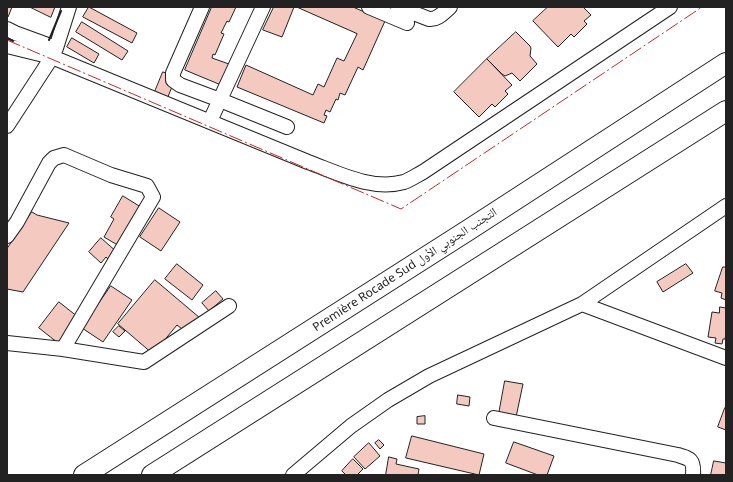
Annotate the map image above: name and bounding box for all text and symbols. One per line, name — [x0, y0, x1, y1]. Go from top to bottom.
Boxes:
street label: Première Rocade Sud التجنب الجنوبي الأول — [310, 205, 500, 335]

